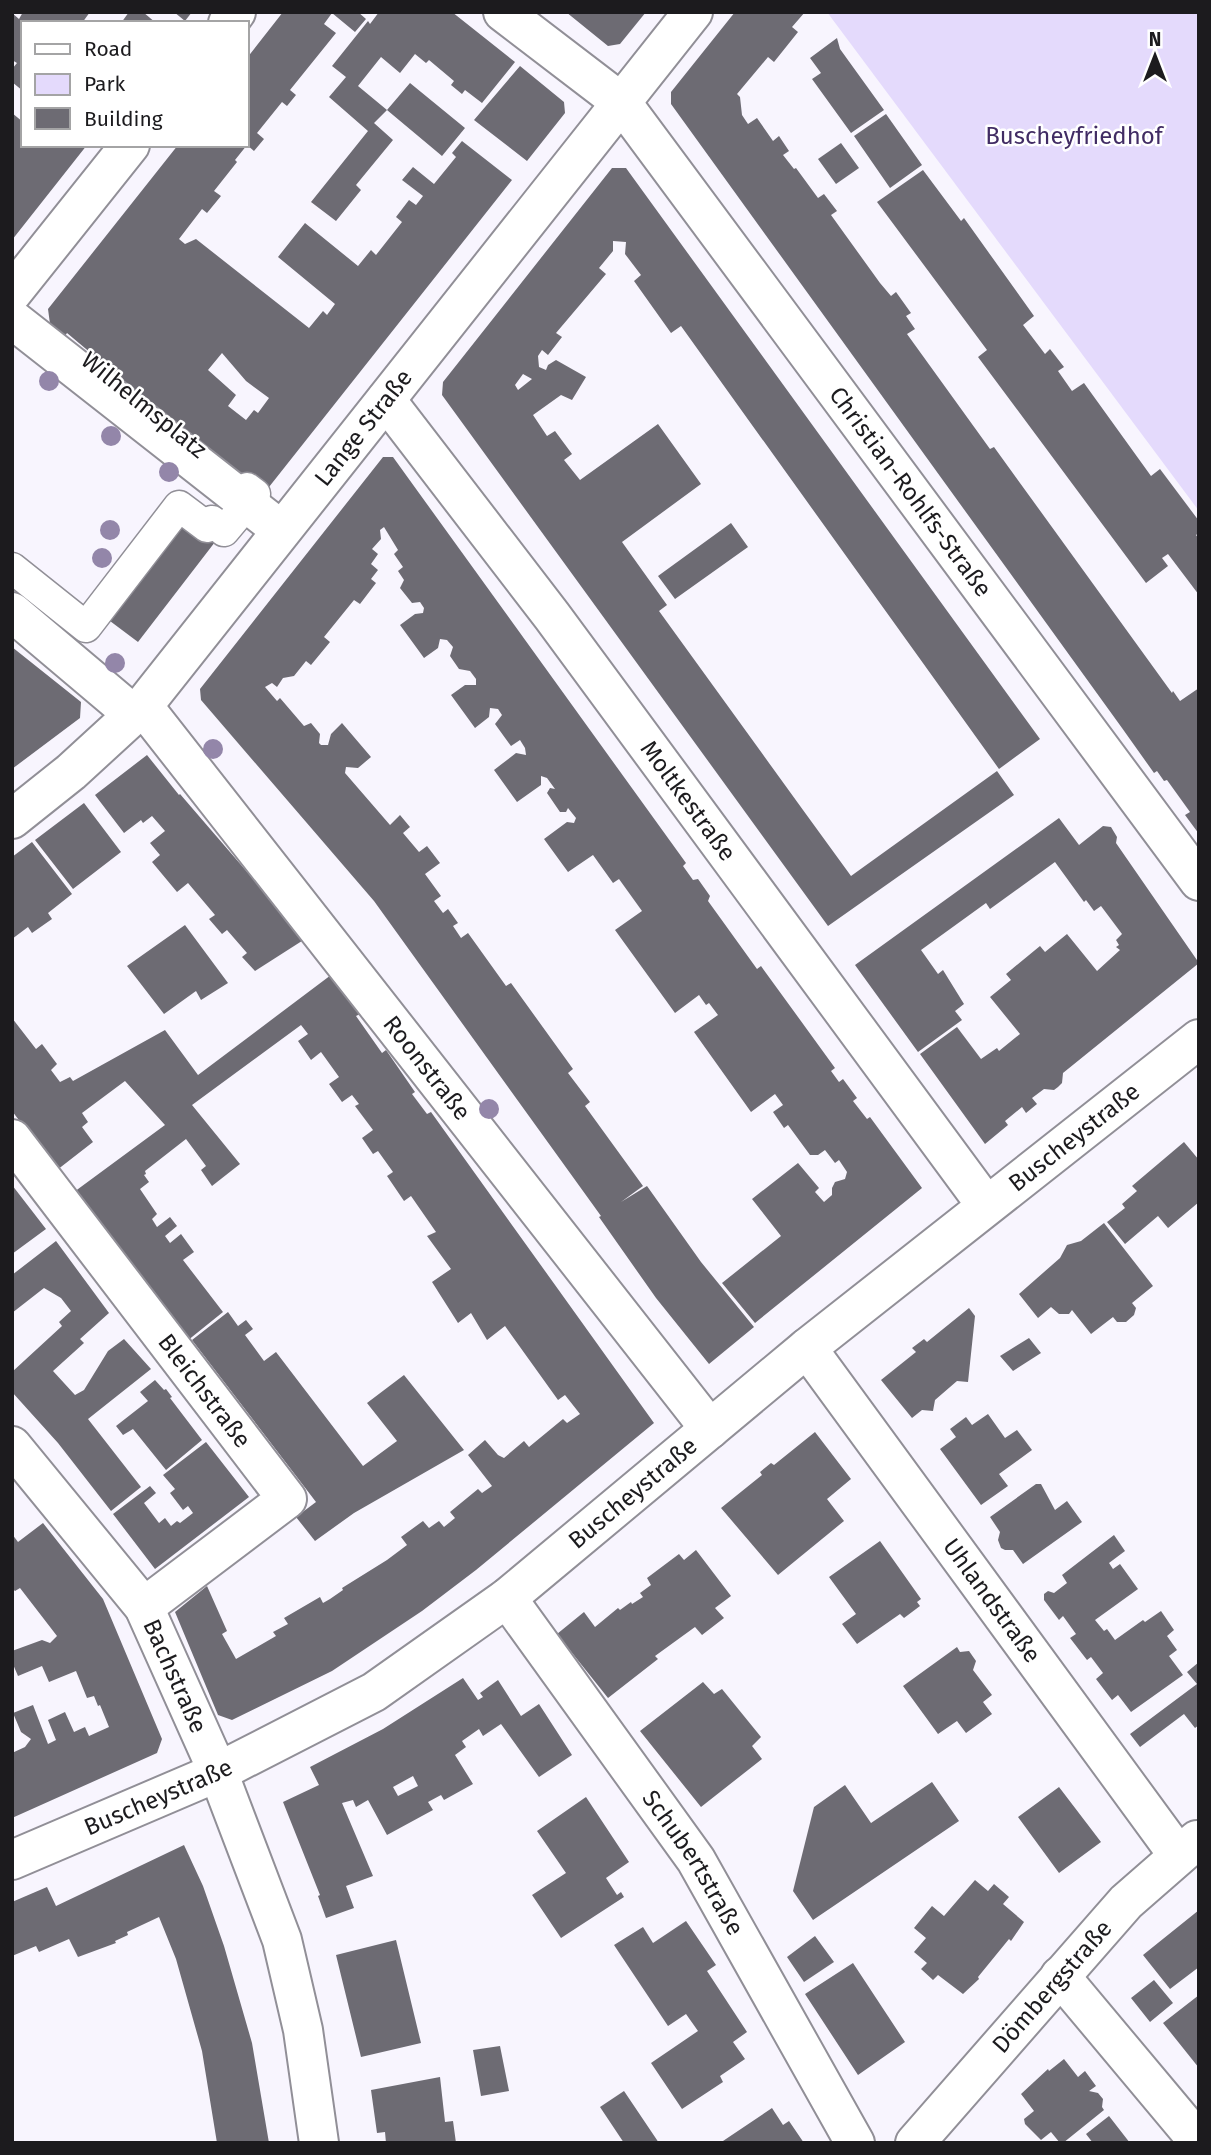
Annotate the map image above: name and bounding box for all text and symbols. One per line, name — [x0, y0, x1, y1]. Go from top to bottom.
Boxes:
legend — [21, 21, 248, 147]
north arrow — [1120, 21, 1190, 91]
text: N — [1149, 28, 1161, 51]
text: Road — [84, 36, 132, 62]
text: Park — [84, 71, 126, 97]
text: Building — [84, 106, 163, 132]
park label: Buscheyfriedhof — [985, 122, 1165, 150]
street label: Wilhelmsplatz — [76, 346, 212, 464]
street label: Lange Straße — [309, 364, 418, 492]
street label: Christian-Rohlfs-Straße — [823, 381, 997, 602]
street label: Moltkestraße — [635, 735, 742, 866]
street label: Roonstraße — [377, 1010, 476, 1126]
street label: Buscheystraße — [1003, 1077, 1145, 1197]
street label: Bleichstraße — [152, 1329, 257, 1453]
street label: Buscheystraße — [563, 1432, 703, 1555]
street label: Uhlandstraße — [937, 1533, 1047, 1668]
street label: Bachstraße — [137, 1615, 213, 1738]
street label: Buscheystraße — [80, 1753, 237, 1842]
street label: Schubertstraße — [636, 1785, 749, 1940]
street label: Dömbergstraße — [986, 1914, 1118, 2059]

